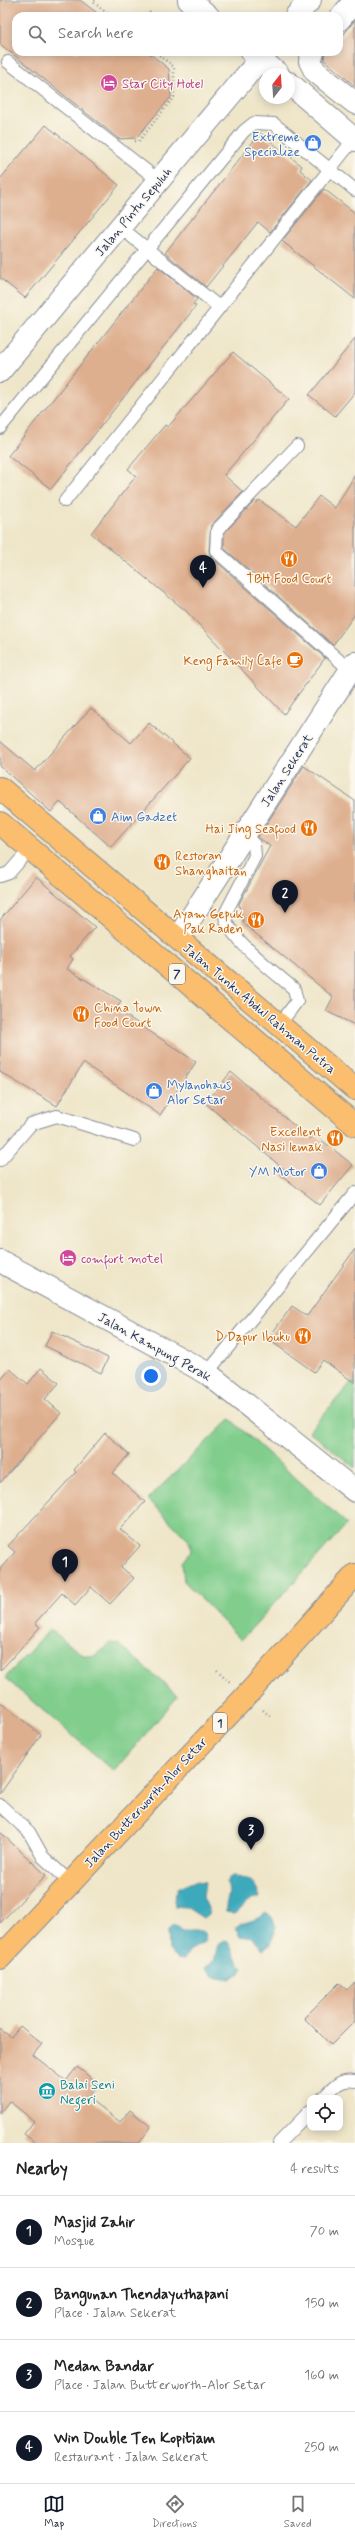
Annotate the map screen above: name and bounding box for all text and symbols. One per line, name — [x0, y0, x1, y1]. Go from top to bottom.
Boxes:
search box — [12, 12, 343, 56]
icon: search — [26, 23, 48, 45]
text: Search here — [58, 24, 134, 44]
north arrow — [259, 68, 295, 104]
hotel icon: Star City Hotel — [99, 73, 119, 93]
place label: Star City Hotel — [122, 76, 204, 93]
place label: Extreme Specialize — [244, 129, 300, 161]
shop icon: Extreme Specialize — [303, 133, 323, 153]
street label: Jalan Pintu Sepuluh — [92, 164, 177, 260]
restaurant icon: TBH Food Court — [279, 549, 299, 569]
pin: 4 — [190, 555, 216, 588]
place label: TBH Food Court — [247, 571, 332, 588]
cafe icon: Keng Family Cafe — [285, 650, 305, 670]
place label: Keng Family Cafe — [183, 653, 282, 671]
street label: Jalan Sekerat — [257, 731, 317, 811]
shop icon: Aim Gadzet — [88, 806, 108, 826]
place label: Aim Gadzet — [111, 809, 177, 826]
restaurant icon: Hai Jing Seafood — [299, 818, 319, 838]
place label: Hai Jing Seafood — [206, 821, 296, 840]
place label: Restoran Shanghaitan — [175, 848, 247, 880]
restaurant icon: Restoran Shanghaitan — [152, 852, 172, 872]
pin: 2 — [272, 880, 298, 913]
place label: Ayam Gepuk Pak Raden — [173, 906, 244, 938]
restaurant icon: Ayam Gepuk Pak Raden — [246, 910, 266, 930]
street label: Jalan Tunku Abdul Rahman Putra — [179, 940, 339, 1078]
road number: 7 — [169, 964, 185, 984]
place label: China Town Food Court — [94, 1000, 162, 1032]
restaurant icon: China Town Food Court — [71, 1004, 91, 1024]
place label: Mylanohaus Alor Setar — [167, 1077, 231, 1109]
shop icon: Mylanohaus Alor Setar — [144, 1081, 164, 1101]
place label: Excellent Nasi lemak — [261, 1124, 323, 1156]
restaurant icon: Excellent Nasi lemak — [325, 1128, 345, 1148]
shop icon: YM Motor — [309, 1161, 329, 1181]
place label: YM Motor — [249, 1164, 307, 1181]
hotel icon: comfort motel — [58, 1248, 78, 1268]
place label: comfort motel — [81, 1251, 163, 1270]
street label: Jalan Kampung Perak — [94, 1309, 215, 1388]
restaurant icon: D Dapur Ibuku — [293, 1326, 313, 1346]
place label: D Dapur Ibuku — [215, 1329, 290, 1346]
your location — [141, 1366, 161, 1386]
pin: 1 — [52, 1549, 78, 1582]
road number: 1 — [213, 1713, 227, 1733]
street label: Jalan Butterworth-Alor Setar — [81, 1734, 212, 1872]
pin: 3 — [238, 1817, 264, 1850]
place label: Balai Seni Negeri — [60, 2077, 115, 2111]
museum icon: Balai Seni Negeri — [37, 2081, 57, 2101]
map controls — [307, 2095, 343, 2131]
button: locate — [307, 2095, 343, 2131]
text: Nearby — [16, 2158, 68, 2180]
text: 4 results — [290, 2161, 339, 2178]
text: Masjid Zahir — [54, 2213, 135, 2233]
text: 1 — [26, 2223, 32, 2240]
text: 70 m — [310, 2223, 339, 2240]
text: Mosque — [54, 2233, 95, 2250]
text: Bangunan Thendayuthapani — [54, 2285, 229, 2305]
text: 2 — [26, 2295, 32, 2312]
text: 150 m — [305, 2295, 339, 2312]
text: Place · Jalan Sekerat — [54, 2305, 176, 2322]
text: Medan Bandar — [54, 2357, 154, 2377]
text: 3 — [26, 2367, 32, 2384]
text: 160 m — [304, 2367, 339, 2384]
text: Place · Jalan Butterworth-Alor Setar — [54, 2377, 265, 2394]
text: Win Double Ten Kopitiam — [54, 2429, 215, 2449]
text: 4 — [25, 2439, 33, 2456]
text: 250 m — [304, 2439, 339, 2456]
text: Restaurant · Jalan Sekerat — [54, 2449, 208, 2466]
tab: Map — [43, 2493, 65, 2531]
tab: Directions — [152, 2493, 197, 2531]
tab: Saved — [284, 2493, 312, 2531]

